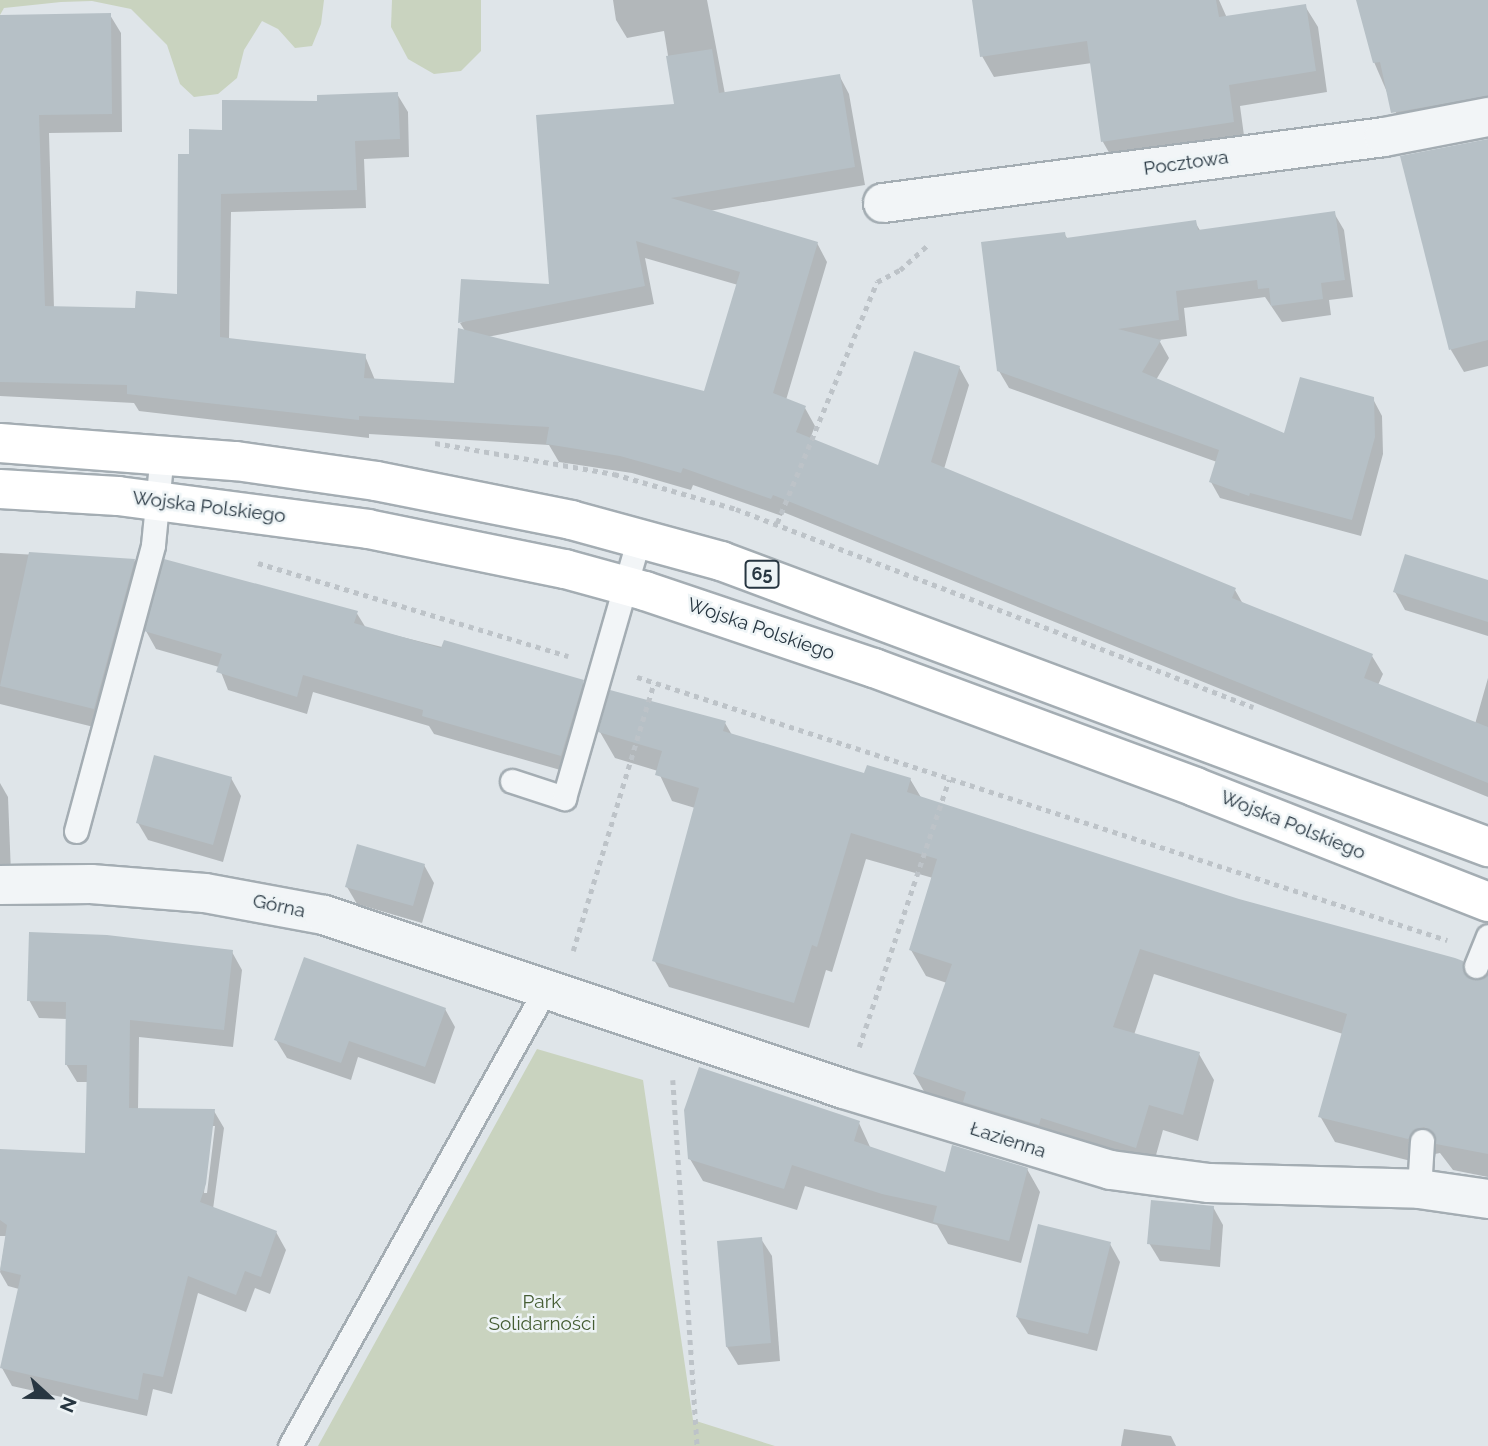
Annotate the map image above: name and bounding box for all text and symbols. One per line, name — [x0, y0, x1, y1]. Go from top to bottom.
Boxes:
street label: Pocztowa — [1142, 146, 1230, 180]
street label: Wojska Polskiego — [131, 486, 287, 528]
road number: 65 — [744, 560, 780, 588]
street label: Wojska Polskiego — [684, 593, 838, 665]
street label: Wojska Polskiego — [1217, 786, 1369, 864]
street label: Górna — [251, 889, 307, 923]
street label: Łazienna — [967, 1117, 1049, 1163]
park label: Park Solidarności — [488, 1291, 596, 1335]
north arrow — [14, 1362, 84, 1432]
text: N — [56, 1394, 81, 1416]

